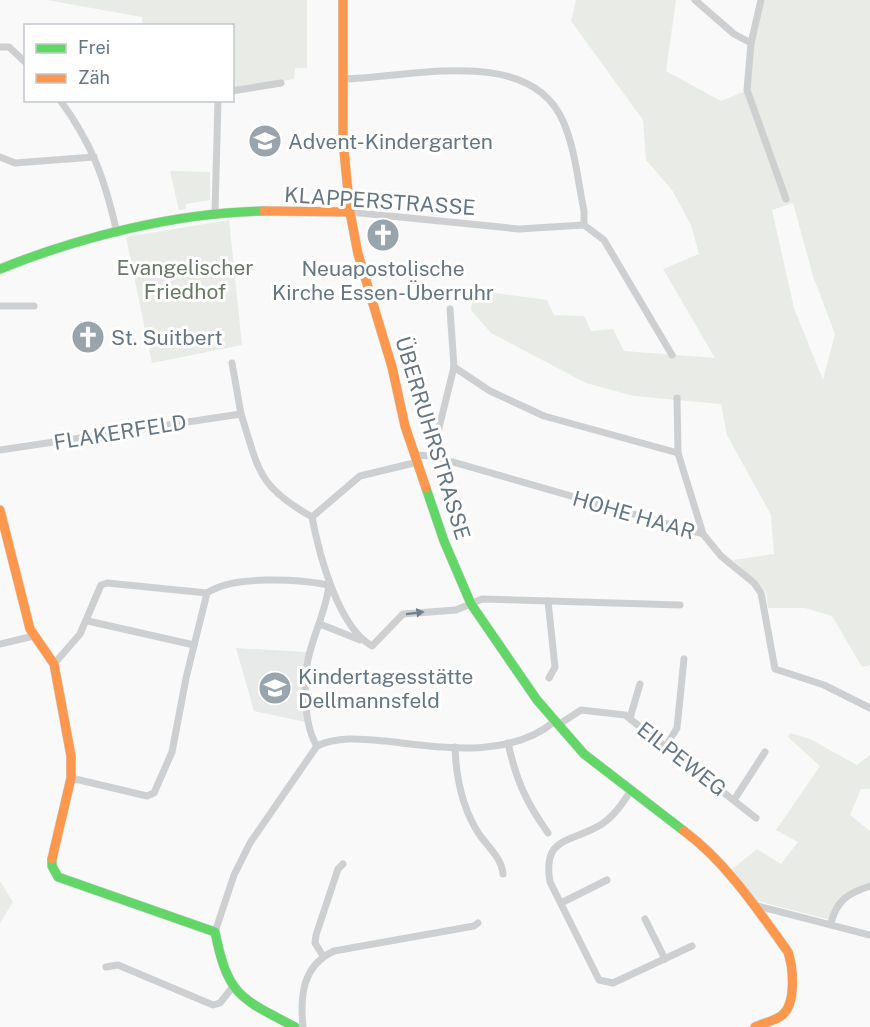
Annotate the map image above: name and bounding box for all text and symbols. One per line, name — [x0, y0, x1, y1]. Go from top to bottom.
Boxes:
legend — [24, 24, 234, 102]
text: Frei — [78, 37, 110, 58]
text: Zäh — [78, 67, 110, 88]
school or university icon: Advent-Kindergarten — [247, 123, 283, 159]
place label: Advent-Kindergarten — [288, 129, 493, 154]
street label: KLAPPERSTRASSE — [284, 182, 476, 220]
church icon: Neuapostolische Kirche Essen-Überruhr — [365, 217, 401, 253]
park label: Evangelischer Friedhof — [117, 255, 253, 304]
place label: Neuapostolische Kirche Essen-Überruhr — [272, 256, 494, 305]
church icon: St. Suitbert — [70, 319, 106, 355]
place label: St. Suitbert — [111, 325, 223, 350]
street label: ÜBERRUHRSTRASSE — [390, 333, 476, 543]
street label: FLAKERFELD — [52, 409, 188, 455]
street label: HOHE HAAR — [570, 486, 698, 544]
one-way arrow — [406, 608, 425, 618]
place label: Kindertagesstätte Dellmannsfeld — [298, 664, 474, 713]
school or university icon: Kindertagesstätte Dellmannsfeld — [257, 670, 293, 706]
street label: EILPEWEG — [632, 716, 732, 802]

